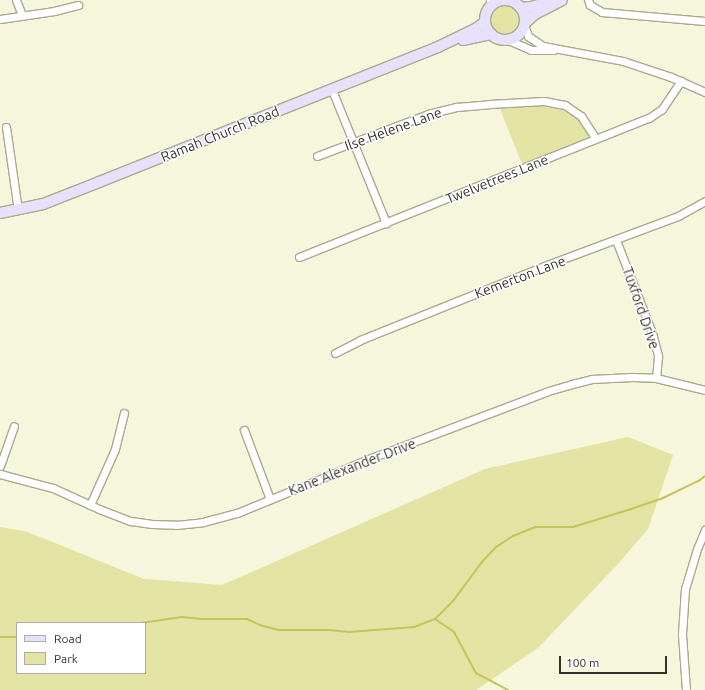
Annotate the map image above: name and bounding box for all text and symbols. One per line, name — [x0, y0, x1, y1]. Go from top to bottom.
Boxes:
street label: Ramah Church Road — [158, 103, 282, 165]
street label: Ilse Helene Lane — [342, 104, 444, 154]
street label: Twelvetrees Lane — [443, 151, 551, 207]
street label: Kemerton Lane — [472, 252, 568, 302]
street label: Tuxford Drive — [619, 265, 663, 351]
street label: Kane Alexander Drive — [286, 435, 418, 499]
legend — [16, 622, 146, 674]
text: Road — [54, 632, 82, 645]
scale bar — [561, 648, 669, 674]
text: Park — [54, 652, 78, 665]
text: 100 m — [566, 656, 599, 669]

